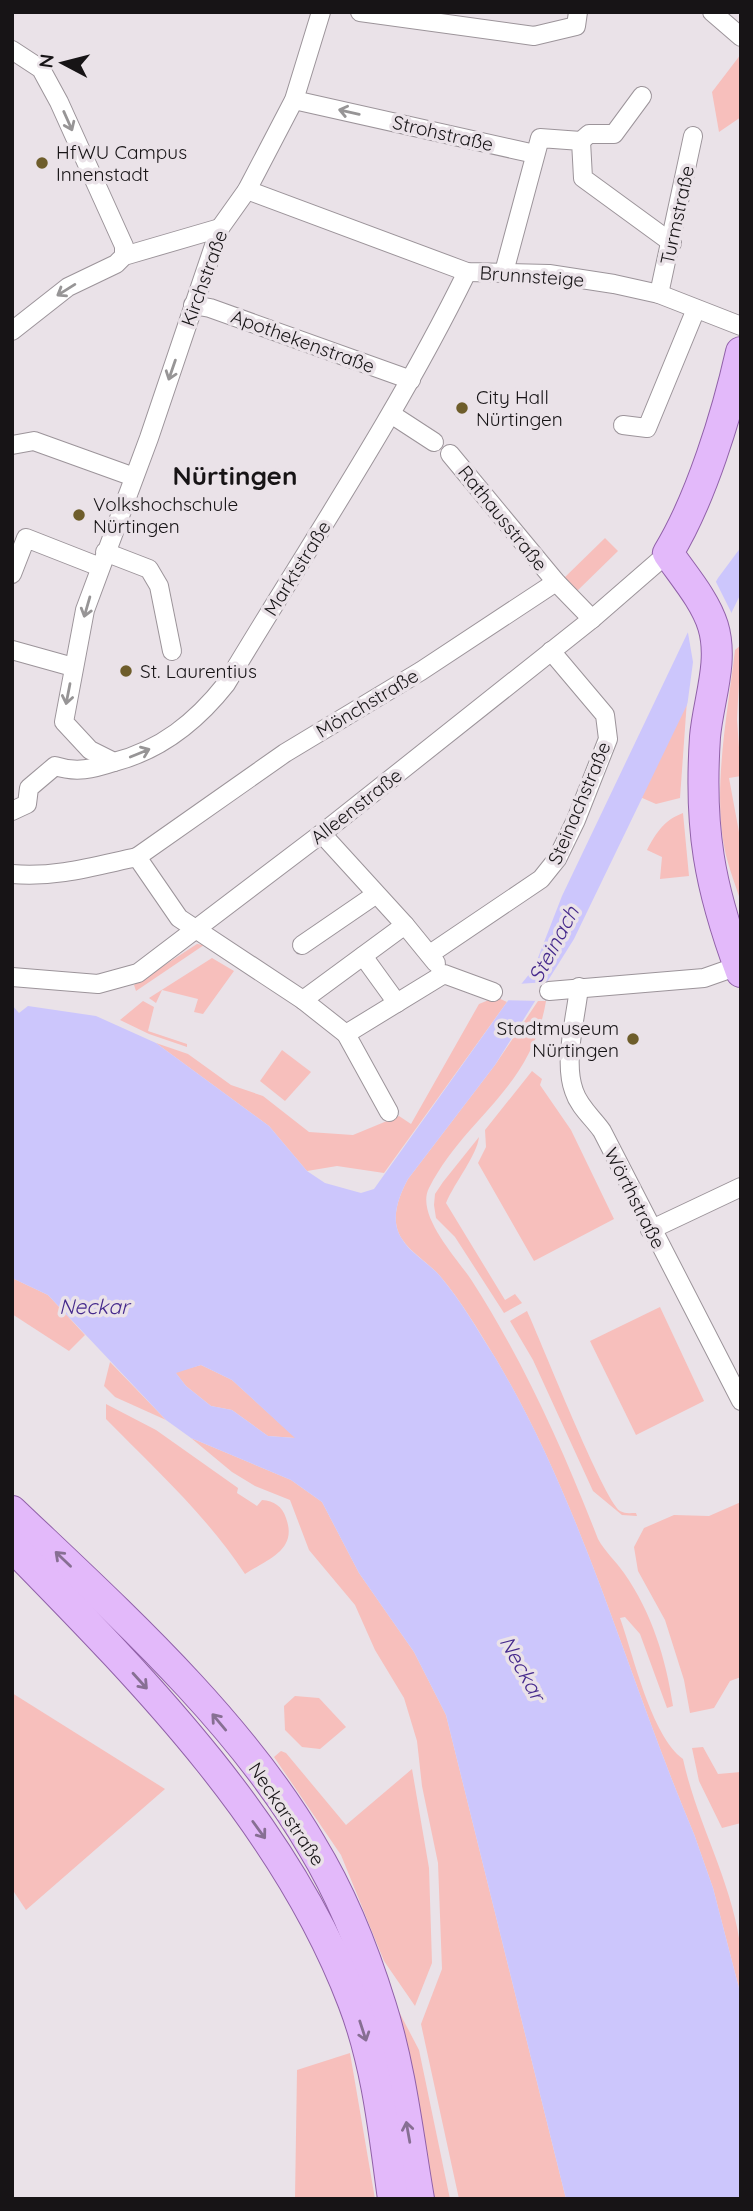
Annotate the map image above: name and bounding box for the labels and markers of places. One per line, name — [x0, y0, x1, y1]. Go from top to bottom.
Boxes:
place label: HfWU Campus Innenstadt — [56, 140, 187, 186]
marker: HfWU Campus Innenstadt — [34, 155, 50, 171]
place label: City Hall Nürtingen — [476, 385, 563, 431]
marker: City Hall Nürtingen — [454, 400, 470, 416]
place label: Volkshochschule Nürtingen — [93, 492, 238, 538]
marker: Volkshochschule Nürtingen — [71, 507, 87, 523]
place label: St. Laurentius — [140, 659, 257, 683]
marker: St. Laurentius — [118, 663, 134, 679]
place label: Stadtmuseum Nürtingen — [496, 1016, 619, 1062]
marker: Stadtmuseum Nürtingen — [625, 1031, 641, 1047]

